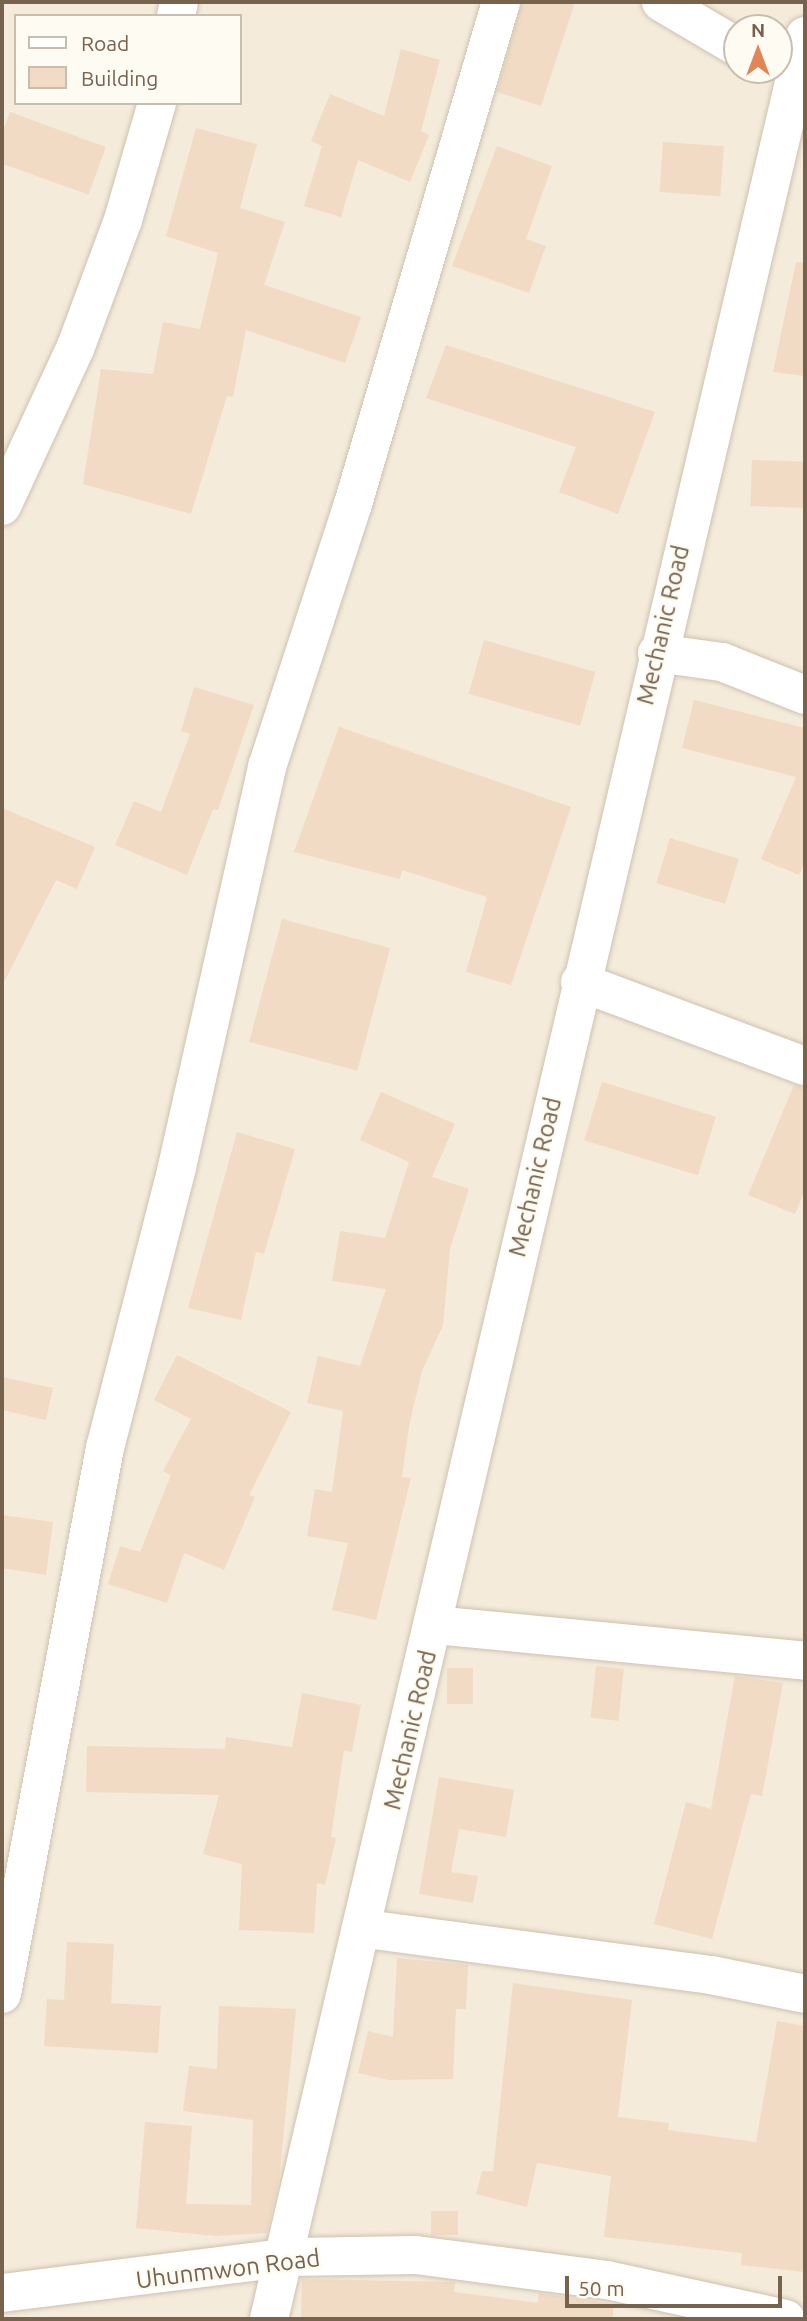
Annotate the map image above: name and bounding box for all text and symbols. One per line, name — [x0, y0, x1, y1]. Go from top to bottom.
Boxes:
legend — [14, 14, 242, 105]
north arrow — [723, 14, 793, 84]
text: N — [751, 19, 765, 41]
text: Road — [81, 31, 129, 55]
text: Building — [81, 66, 158, 90]
street label: Mechanic Road — [631, 542, 695, 708]
street label: Mechanic Road — [503, 1094, 567, 1260]
street label: Mechanic Road — [378, 1647, 442, 1813]
street label: Uhunmwon Road — [134, 2243, 322, 2295]
scale bar — [569, 2262, 786, 2306]
text: 50 m — [578, 2276, 625, 2300]

